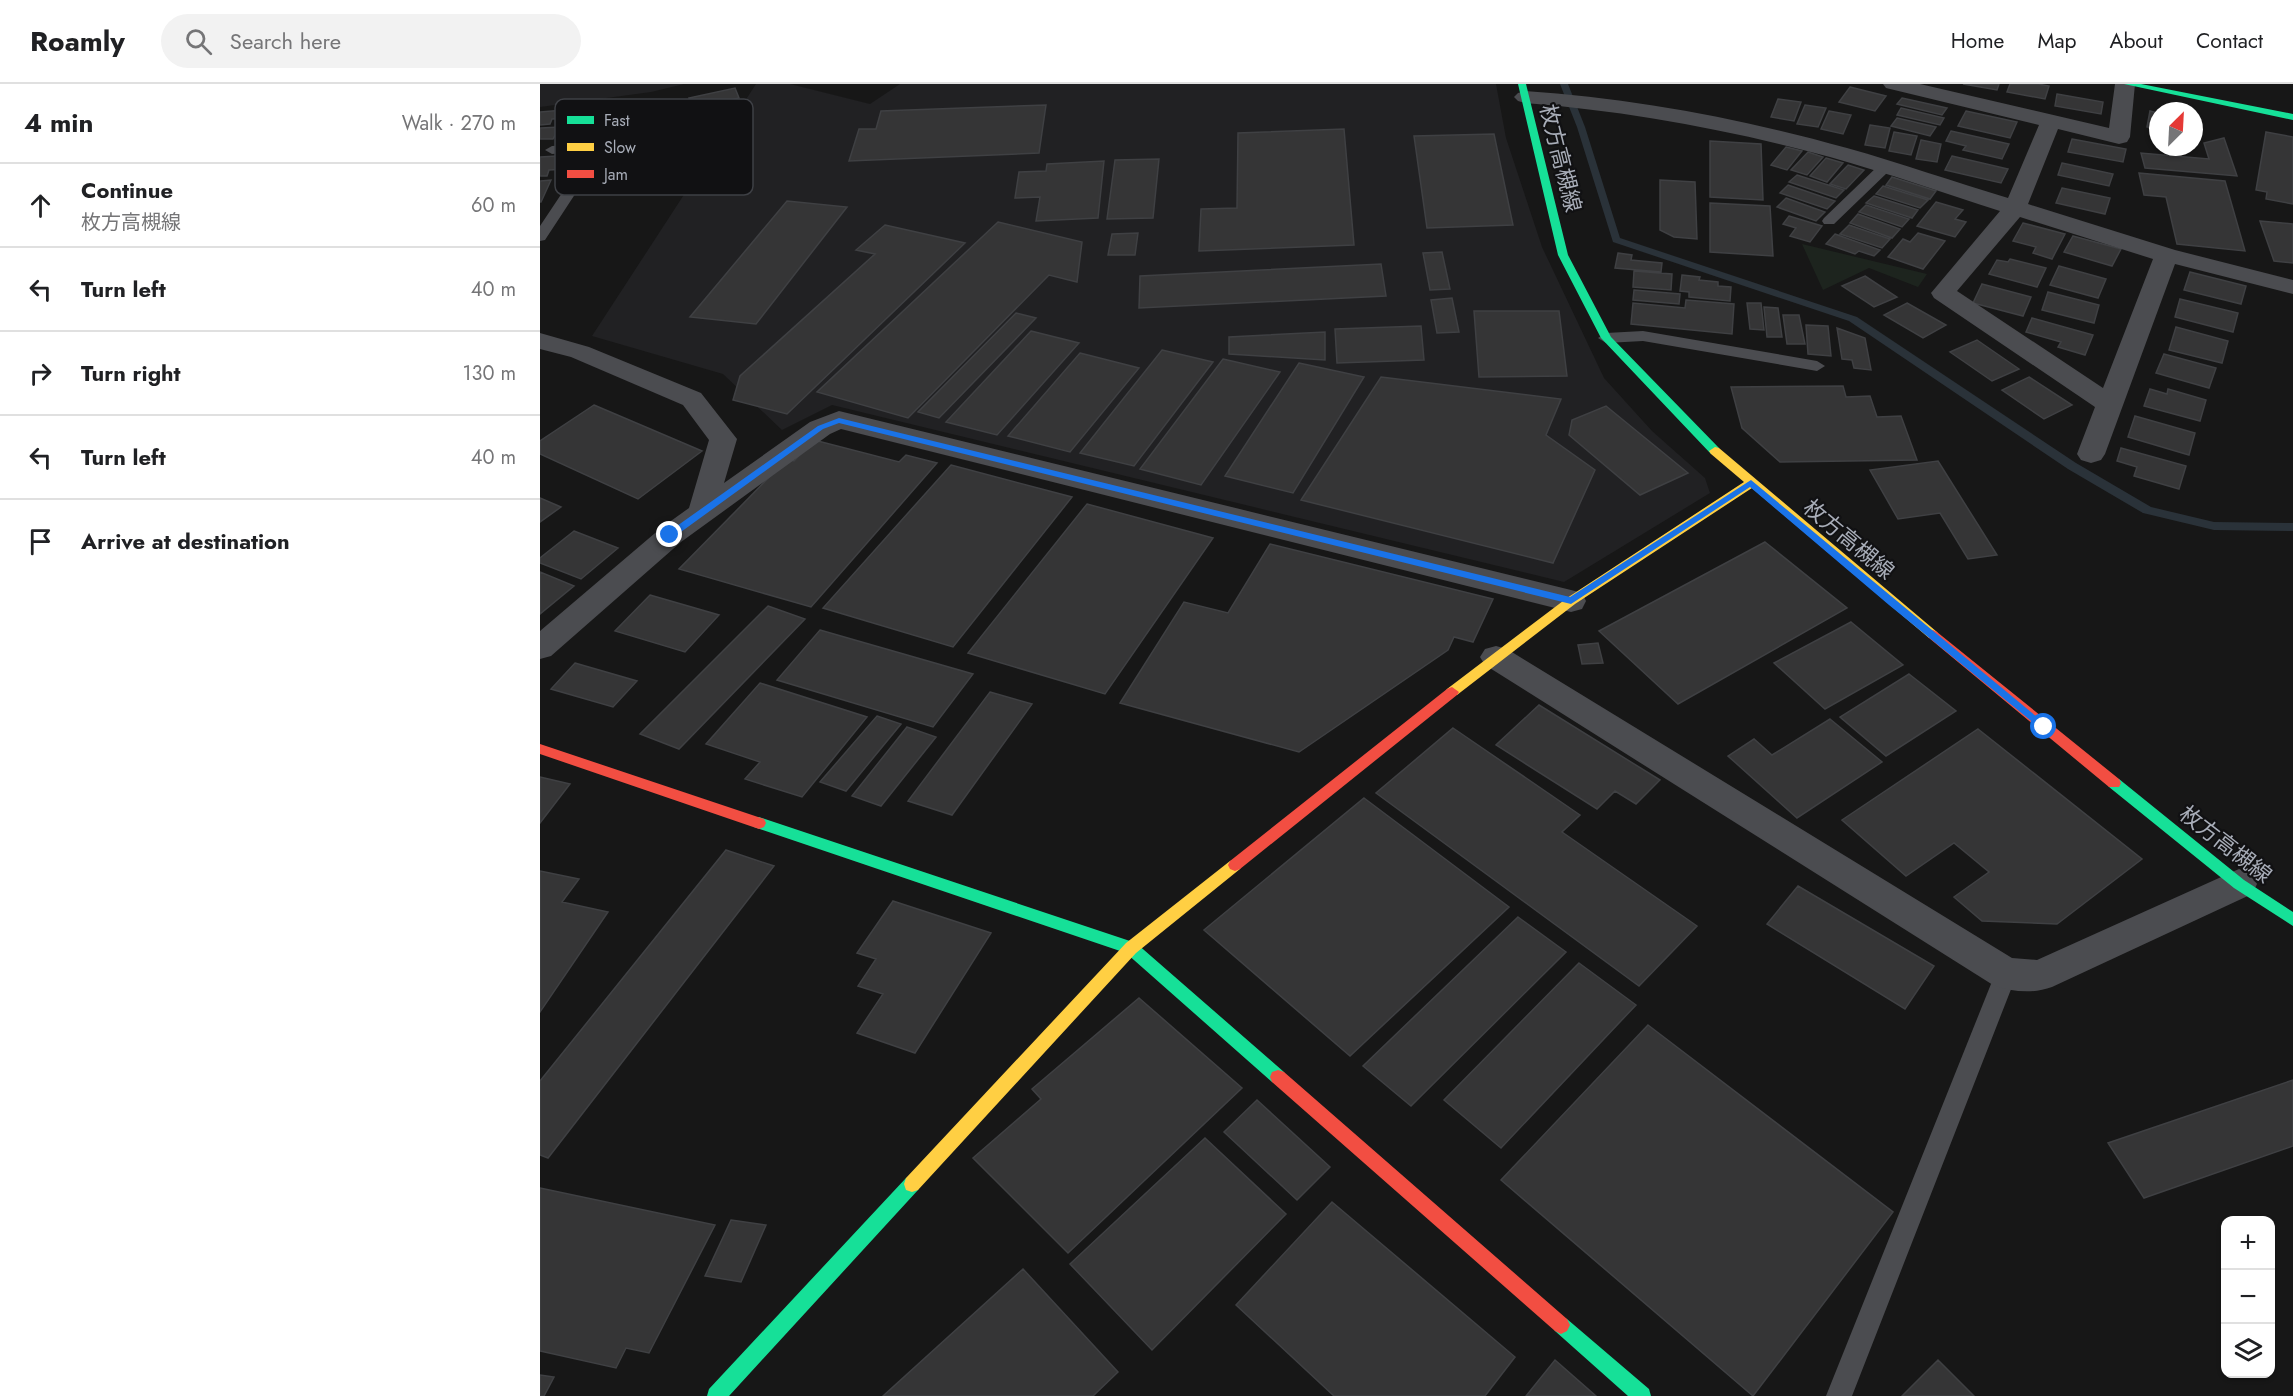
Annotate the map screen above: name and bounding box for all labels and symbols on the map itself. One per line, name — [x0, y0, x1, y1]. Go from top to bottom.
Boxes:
legend — [555, 99, 753, 195]
street label: 枚方高槻線 — [1532, 101, 1590, 215]
north arrow — [2149, 102, 2203, 156]
text: Fast — [604, 109, 630, 132]
text: Slow — [604, 136, 636, 159]
text: Jam — [602, 163, 628, 186]
street label: 枚方高槻線 — [1797, 491, 1901, 587]
route end — [656, 521, 682, 547]
route start — [2030, 713, 2056, 739]
street label: 枚方高槻線 — [2173, 798, 2279, 890]

